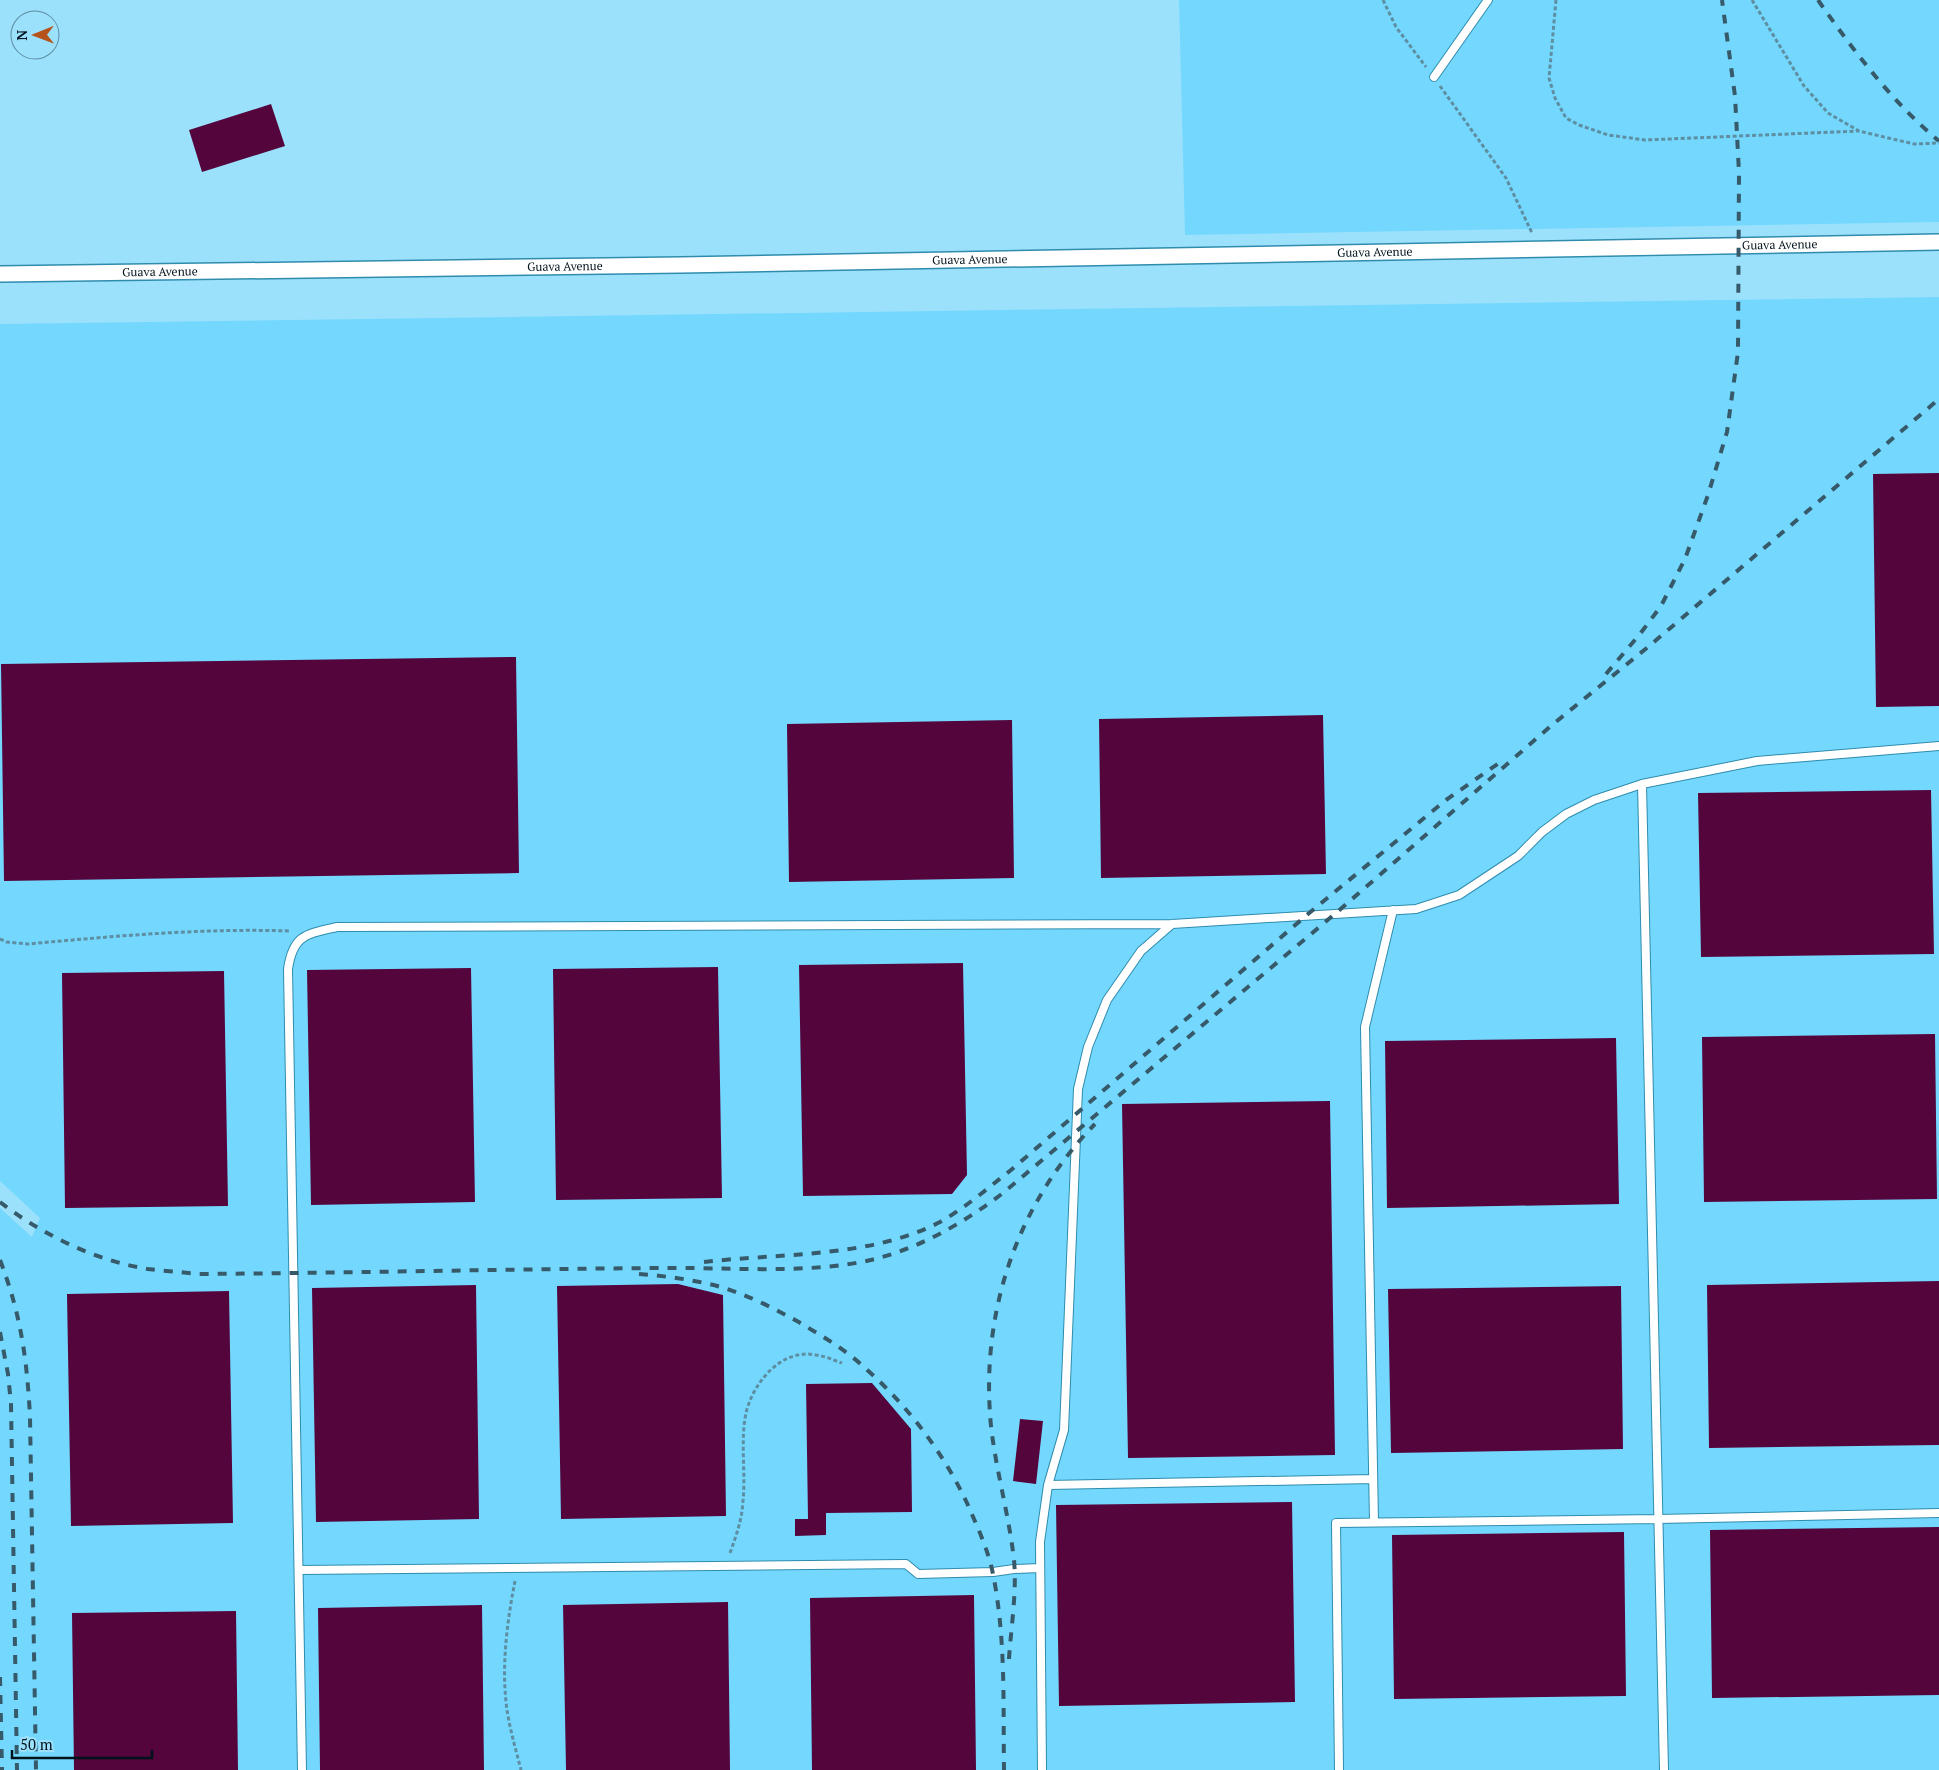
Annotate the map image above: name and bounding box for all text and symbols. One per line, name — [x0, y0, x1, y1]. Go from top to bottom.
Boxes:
north arrow — [10, 10, 60, 60]
text: N — [12, 29, 31, 41]
street label: Guava Avenue — [1742, 236, 1818, 253]
street label: Guava Avenue — [1337, 244, 1413, 260]
street label: Guava Avenue — [932, 251, 1008, 267]
street label: Guava Avenue — [527, 258, 603, 274]
street label: Guava Avenue — [122, 263, 198, 279]
scale bar — [12, 1728, 152, 1760]
text: 50 m — [20, 1734, 53, 1754]

